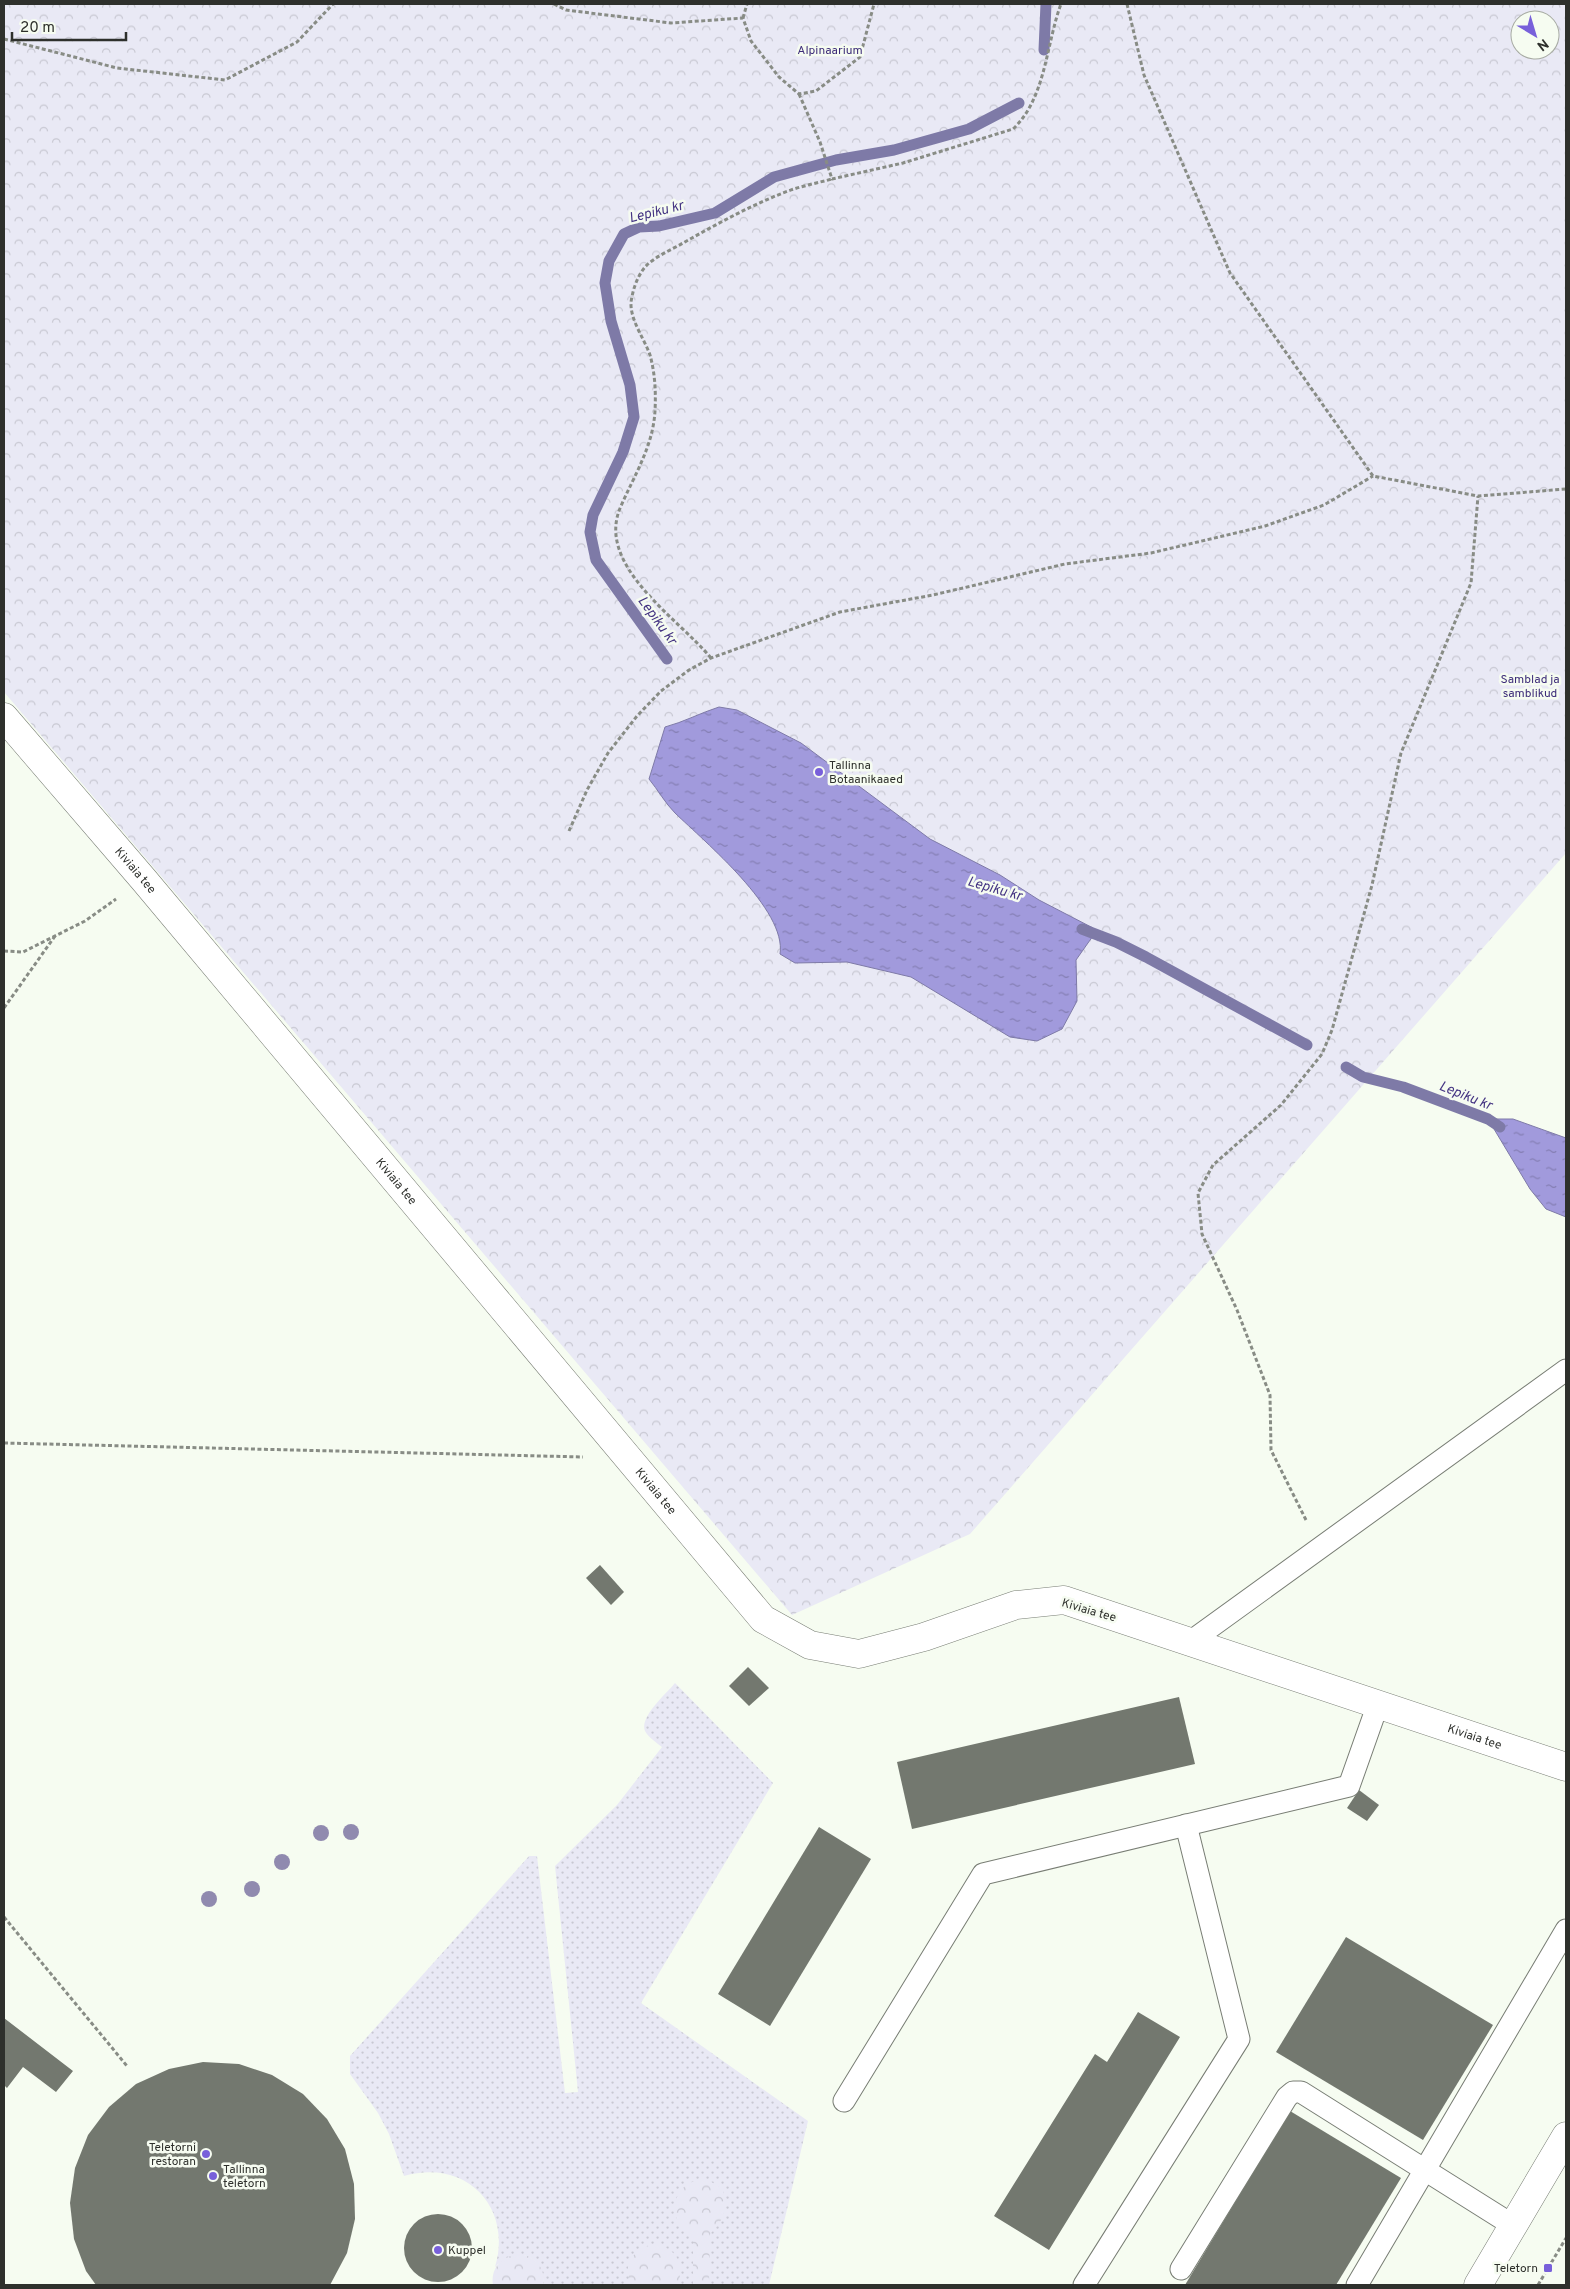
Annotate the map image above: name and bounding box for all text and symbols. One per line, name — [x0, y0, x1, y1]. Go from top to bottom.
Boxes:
scale bar — [12, 10, 126, 42]
north arrow — [1510, 10, 1560, 60]
text: 20 m — [20, 19, 55, 38]
text: N — [1533, 34, 1551, 54]
park label: Alpinaarium — [797, 43, 863, 59]
water label: Lepiku kr — [627, 197, 687, 227]
water label: Lepiku kr — [634, 593, 681, 650]
park label: Samblad ja samblikud — [1500, 672, 1560, 702]
place label: Tallinna Botaanikaaed — [829, 758, 903, 788]
marker: Tallinna Botaanikaaed — [813, 766, 825, 778]
street label: Kiviaia tee — [110, 844, 159, 897]
water label: Lepiku kr — [965, 874, 1025, 906]
water label: Lepiku kr — [1436, 1078, 1496, 1115]
street label: Kiviaia tee — [371, 1155, 420, 1209]
street label: Kiviaia tee — [631, 1465, 679, 1518]
street label: Kiviaia tee — [1060, 1596, 1118, 1626]
street label: Kiviaia tee — [1445, 1721, 1504, 1754]
place label: Teletorni restoran — [149, 2140, 196, 2170]
marker: Teletorni restoran — [200, 2148, 212, 2160]
place label: Tallinna teletorn — [223, 2162, 266, 2192]
marker: Tallinna teletorn — [207, 2170, 219, 2182]
place label: Kuppel — [448, 2243, 486, 2259]
marker: Kuppel — [432, 2244, 444, 2256]
place label: Teletorn — [1494, 2261, 1538, 2277]
marker: Teletorn — [1542, 2262, 1554, 2274]

